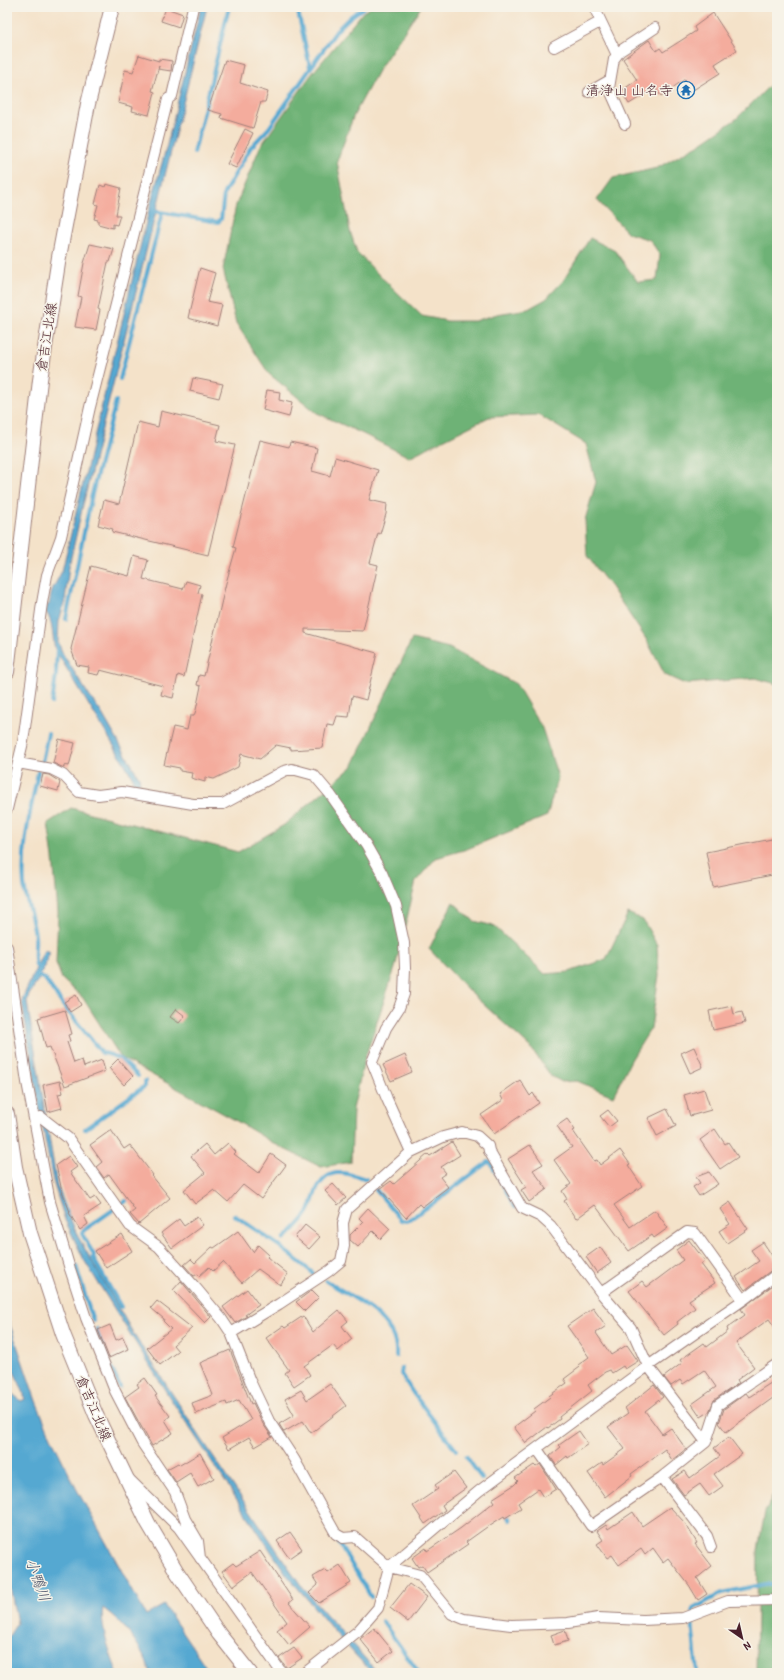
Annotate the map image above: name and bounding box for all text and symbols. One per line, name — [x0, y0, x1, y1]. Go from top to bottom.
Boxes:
place label: 清浄山 山名寺 — [586, 80, 673, 99]
temple icon: 清浄山 山名寺 — [676, 80, 696, 100]
street label: 倉吉江北線 — [31, 301, 60, 373]
street label: 倉吉江北線 — [72, 1372, 117, 1444]
water label: 小鴨川 — [21, 1555, 56, 1605]
north arrow — [722, 1618, 762, 1658]
text: N — [741, 1639, 754, 1654]

